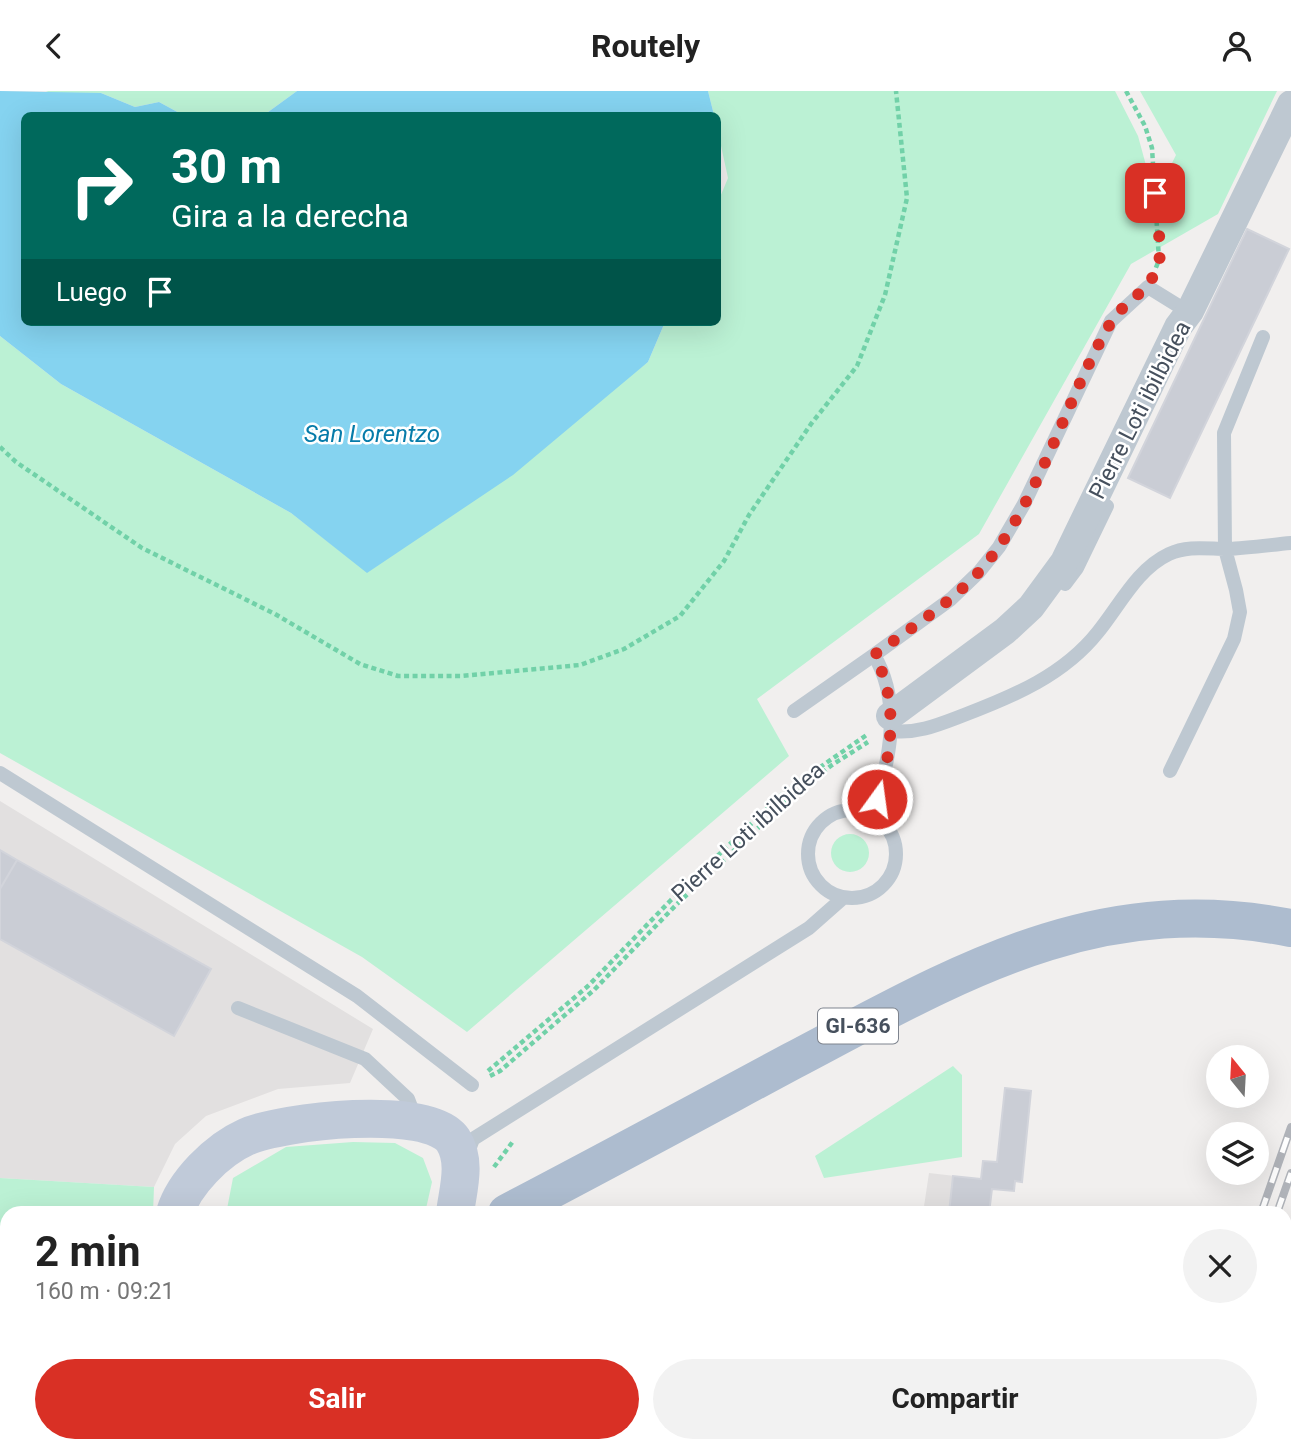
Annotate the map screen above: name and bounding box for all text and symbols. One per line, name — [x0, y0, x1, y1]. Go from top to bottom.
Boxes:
icon: back — [35, 27, 73, 65]
text: Routely — [591, 27, 700, 65]
icon: person — [1218, 27, 1256, 65]
text: 30 m — [171, 138, 282, 195]
icon: right — [56, 140, 147, 231]
pin — [1125, 163, 1185, 223]
icon: arrive — [1136, 174, 1174, 212]
text: Gira a la derecha — [171, 197, 409, 235]
icon: arrive — [141, 273, 179, 311]
text: Luego — [56, 277, 127, 307]
street label: Pierre Loti ibilbidea — [1084, 317, 1196, 503]
water label: San Lorentzo — [304, 420, 440, 448]
street label: Pierre Loti ibilbidea — [666, 756, 830, 908]
position arrow — [840, 762, 914, 836]
road number: GI-636 — [818, 1009, 898, 1044]
north arrow — [1206, 1045, 1269, 1108]
map controls — [1206, 1045, 1269, 1185]
button: layers — [1206, 1122, 1269, 1185]
text: 2 min — [35, 1227, 141, 1276]
button: close — [1183, 1229, 1257, 1303]
text: 160 m · 09:21 — [35, 1278, 174, 1305]
button: Salir — [35, 1359, 639, 1439]
button: Compartir — [653, 1359, 1257, 1439]

